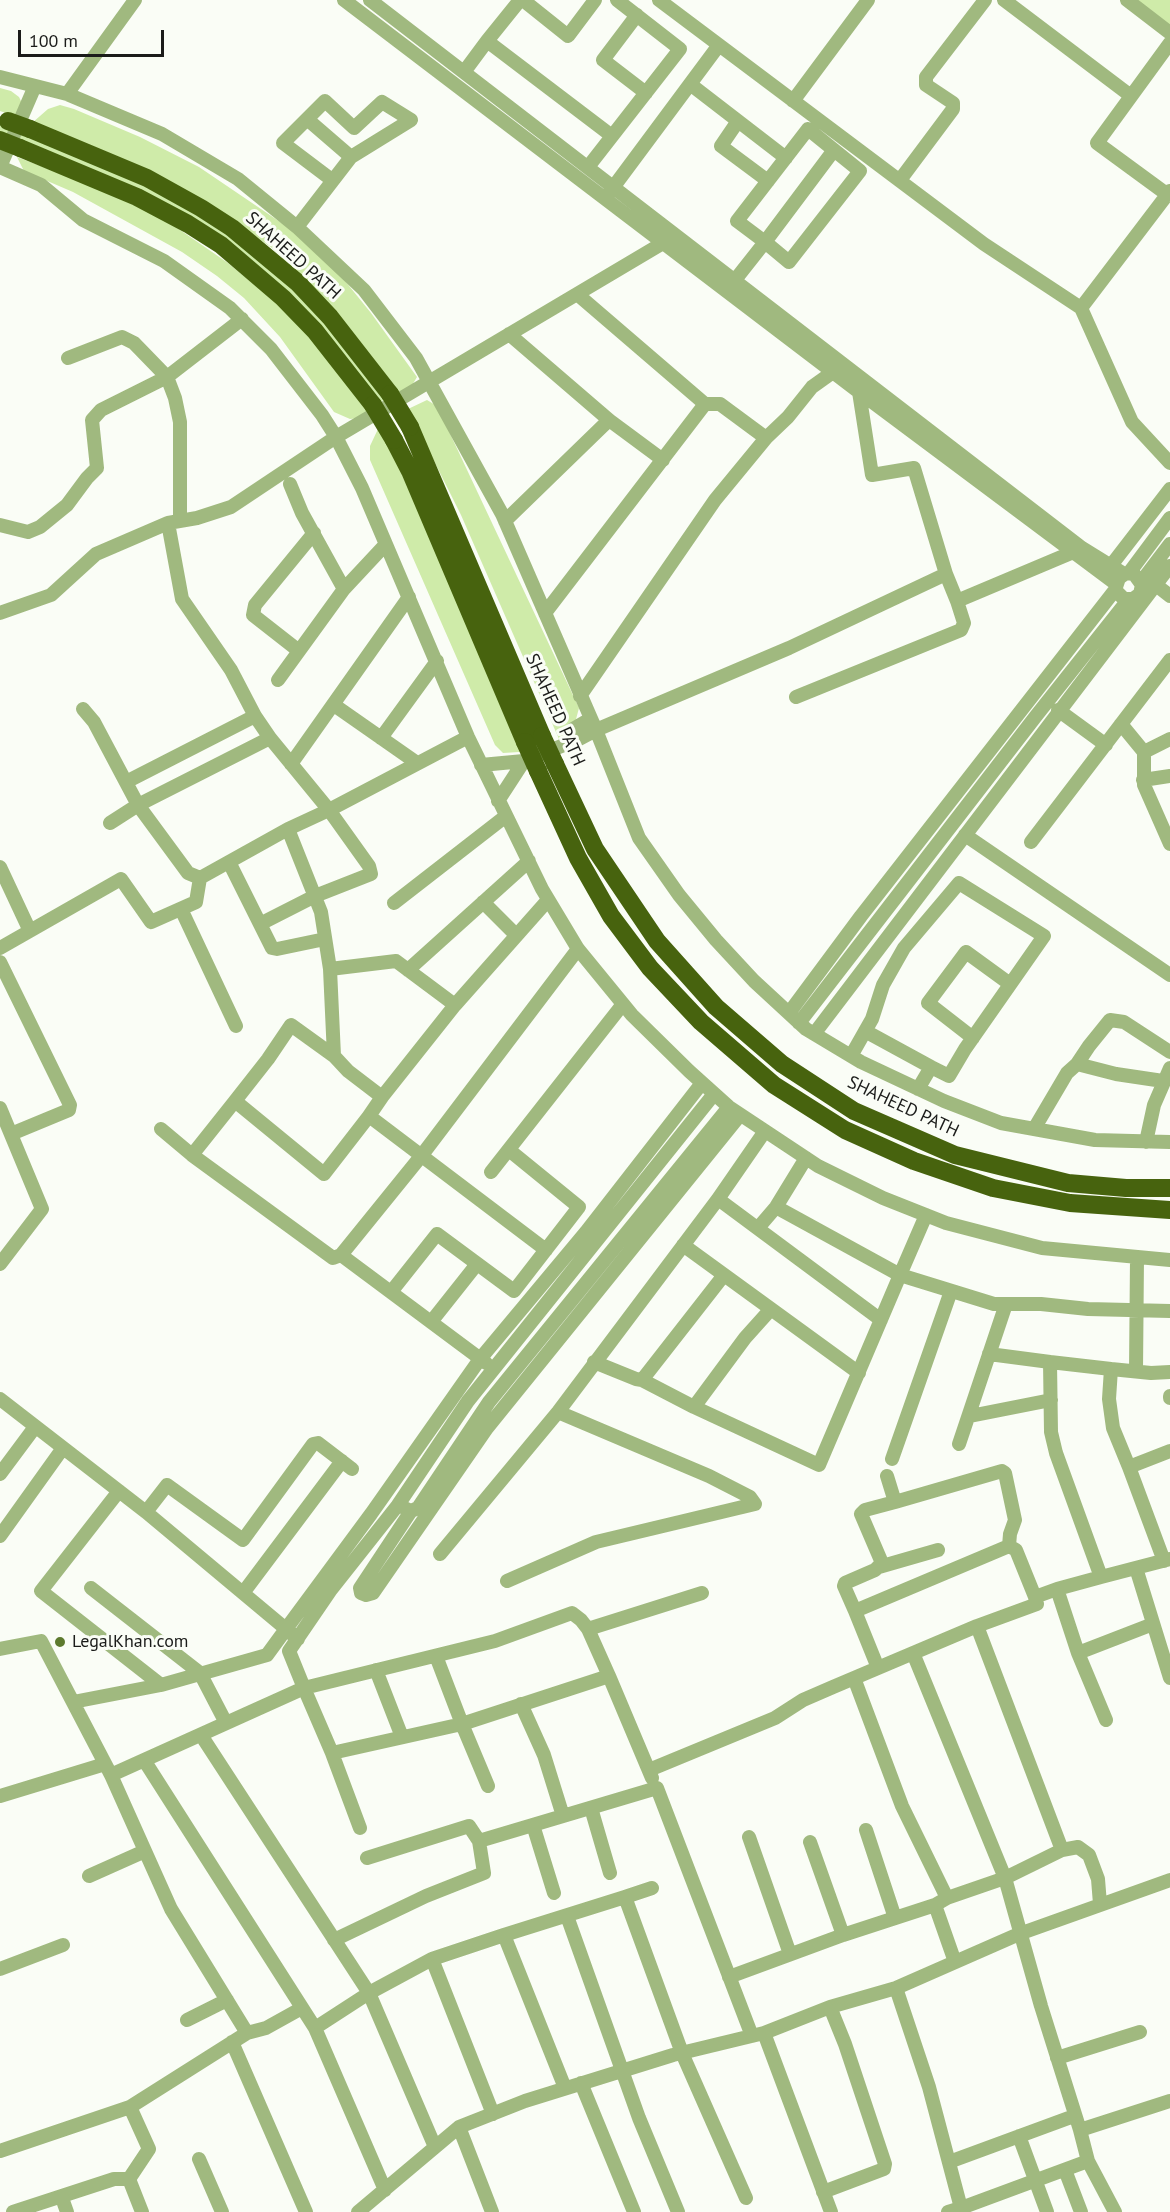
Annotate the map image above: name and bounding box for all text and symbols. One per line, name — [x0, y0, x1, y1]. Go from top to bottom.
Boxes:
scale bar — [21, 18, 166, 56]
text: 100 m — [29, 29, 78, 52]
street label: SHAHEED PATH — [241, 208, 345, 304]
street label: SHAHEED PATH — [521, 651, 589, 769]
street label: SHAHEED PATH — [844, 1072, 962, 1142]
place label: LegalKhan.com — [72, 1631, 188, 1653]
marker: LegalKhan.com — [53, 1635, 67, 1649]

